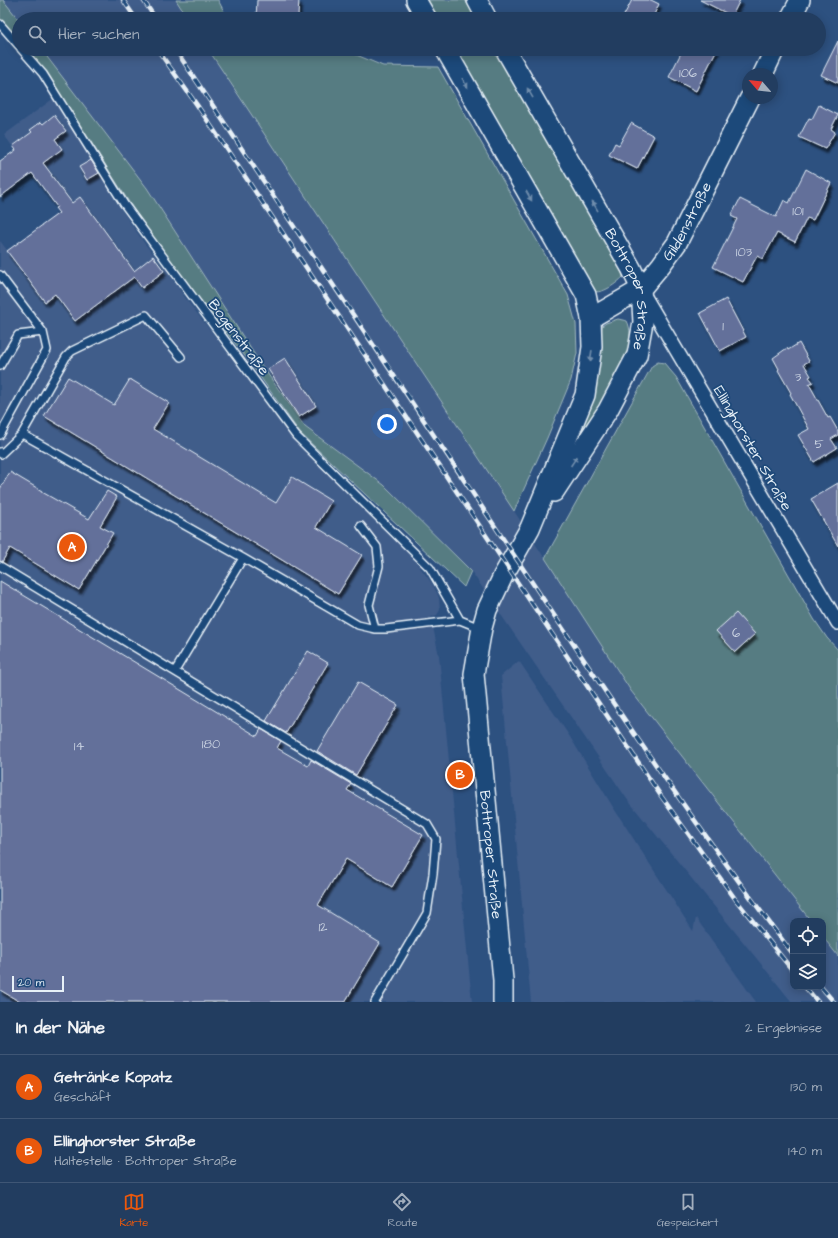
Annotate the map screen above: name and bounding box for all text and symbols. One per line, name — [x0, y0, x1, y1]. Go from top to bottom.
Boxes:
search box — [12, 12, 826, 56]
icon: search — [26, 23, 48, 45]
text: Hier suchen — [58, 24, 139, 45]
house number: 106 — [679, 64, 697, 82]
north arrow — [742, 68, 778, 104]
one-way arrow — [461, 77, 468, 89]
one-way arrow — [527, 87, 534, 99]
street label: Gildenstraße — [657, 179, 717, 265]
one-way arrow — [526, 190, 533, 201]
one-way arrow — [592, 200, 599, 212]
house number: 101 — [792, 202, 804, 220]
street label: Bottroper Straße — [599, 225, 653, 352]
house number: 103 — [736, 243, 753, 261]
street label: Bogenstraße — [202, 295, 274, 380]
house number: 1 — [722, 317, 724, 335]
one-way arrow — [588, 350, 594, 362]
house number: 3 — [795, 368, 802, 386]
street label: Ellinghorster Straße — [707, 382, 797, 515]
your location — [377, 414, 397, 434]
house number: 5 — [814, 435, 824, 453]
one-way arrow — [571, 455, 578, 466]
pin: A — [59, 532, 85, 562]
house number: 6 — [732, 624, 740, 642]
house number: 180 — [202, 735, 220, 753]
house number: 14 — [74, 737, 84, 755]
pin: B — [447, 760, 473, 790]
street label: Bottroper Straße — [474, 789, 507, 920]
house number: 12 — [318, 918, 328, 936]
map controls — [790, 918, 826, 990]
button: locate — [790, 918, 826, 954]
button: layers — [790, 954, 826, 990]
scale bar — [12, 974, 64, 993]
text: 20 m — [18, 975, 44, 990]
text: In der Nähe — [16, 1016, 105, 1040]
text: 2 Ergebnisse — [745, 1019, 822, 1037]
text: Getränke Kopatz — [54, 1067, 172, 1088]
text: A — [25, 1078, 33, 1096]
text: 130 m — [790, 1078, 822, 1096]
text: Geschäft — [54, 1088, 111, 1106]
text: Ellinghorster Straße — [54, 1131, 196, 1152]
text: B — [24, 1142, 34, 1160]
text: 140 m — [788, 1142, 822, 1160]
text: Haltestelle · Bottroper Straße — [54, 1152, 237, 1170]
tab: Karte — [120, 1191, 148, 1230]
tab: Route — [387, 1191, 418, 1230]
tab: Gespeichert — [657, 1191, 718, 1230]

